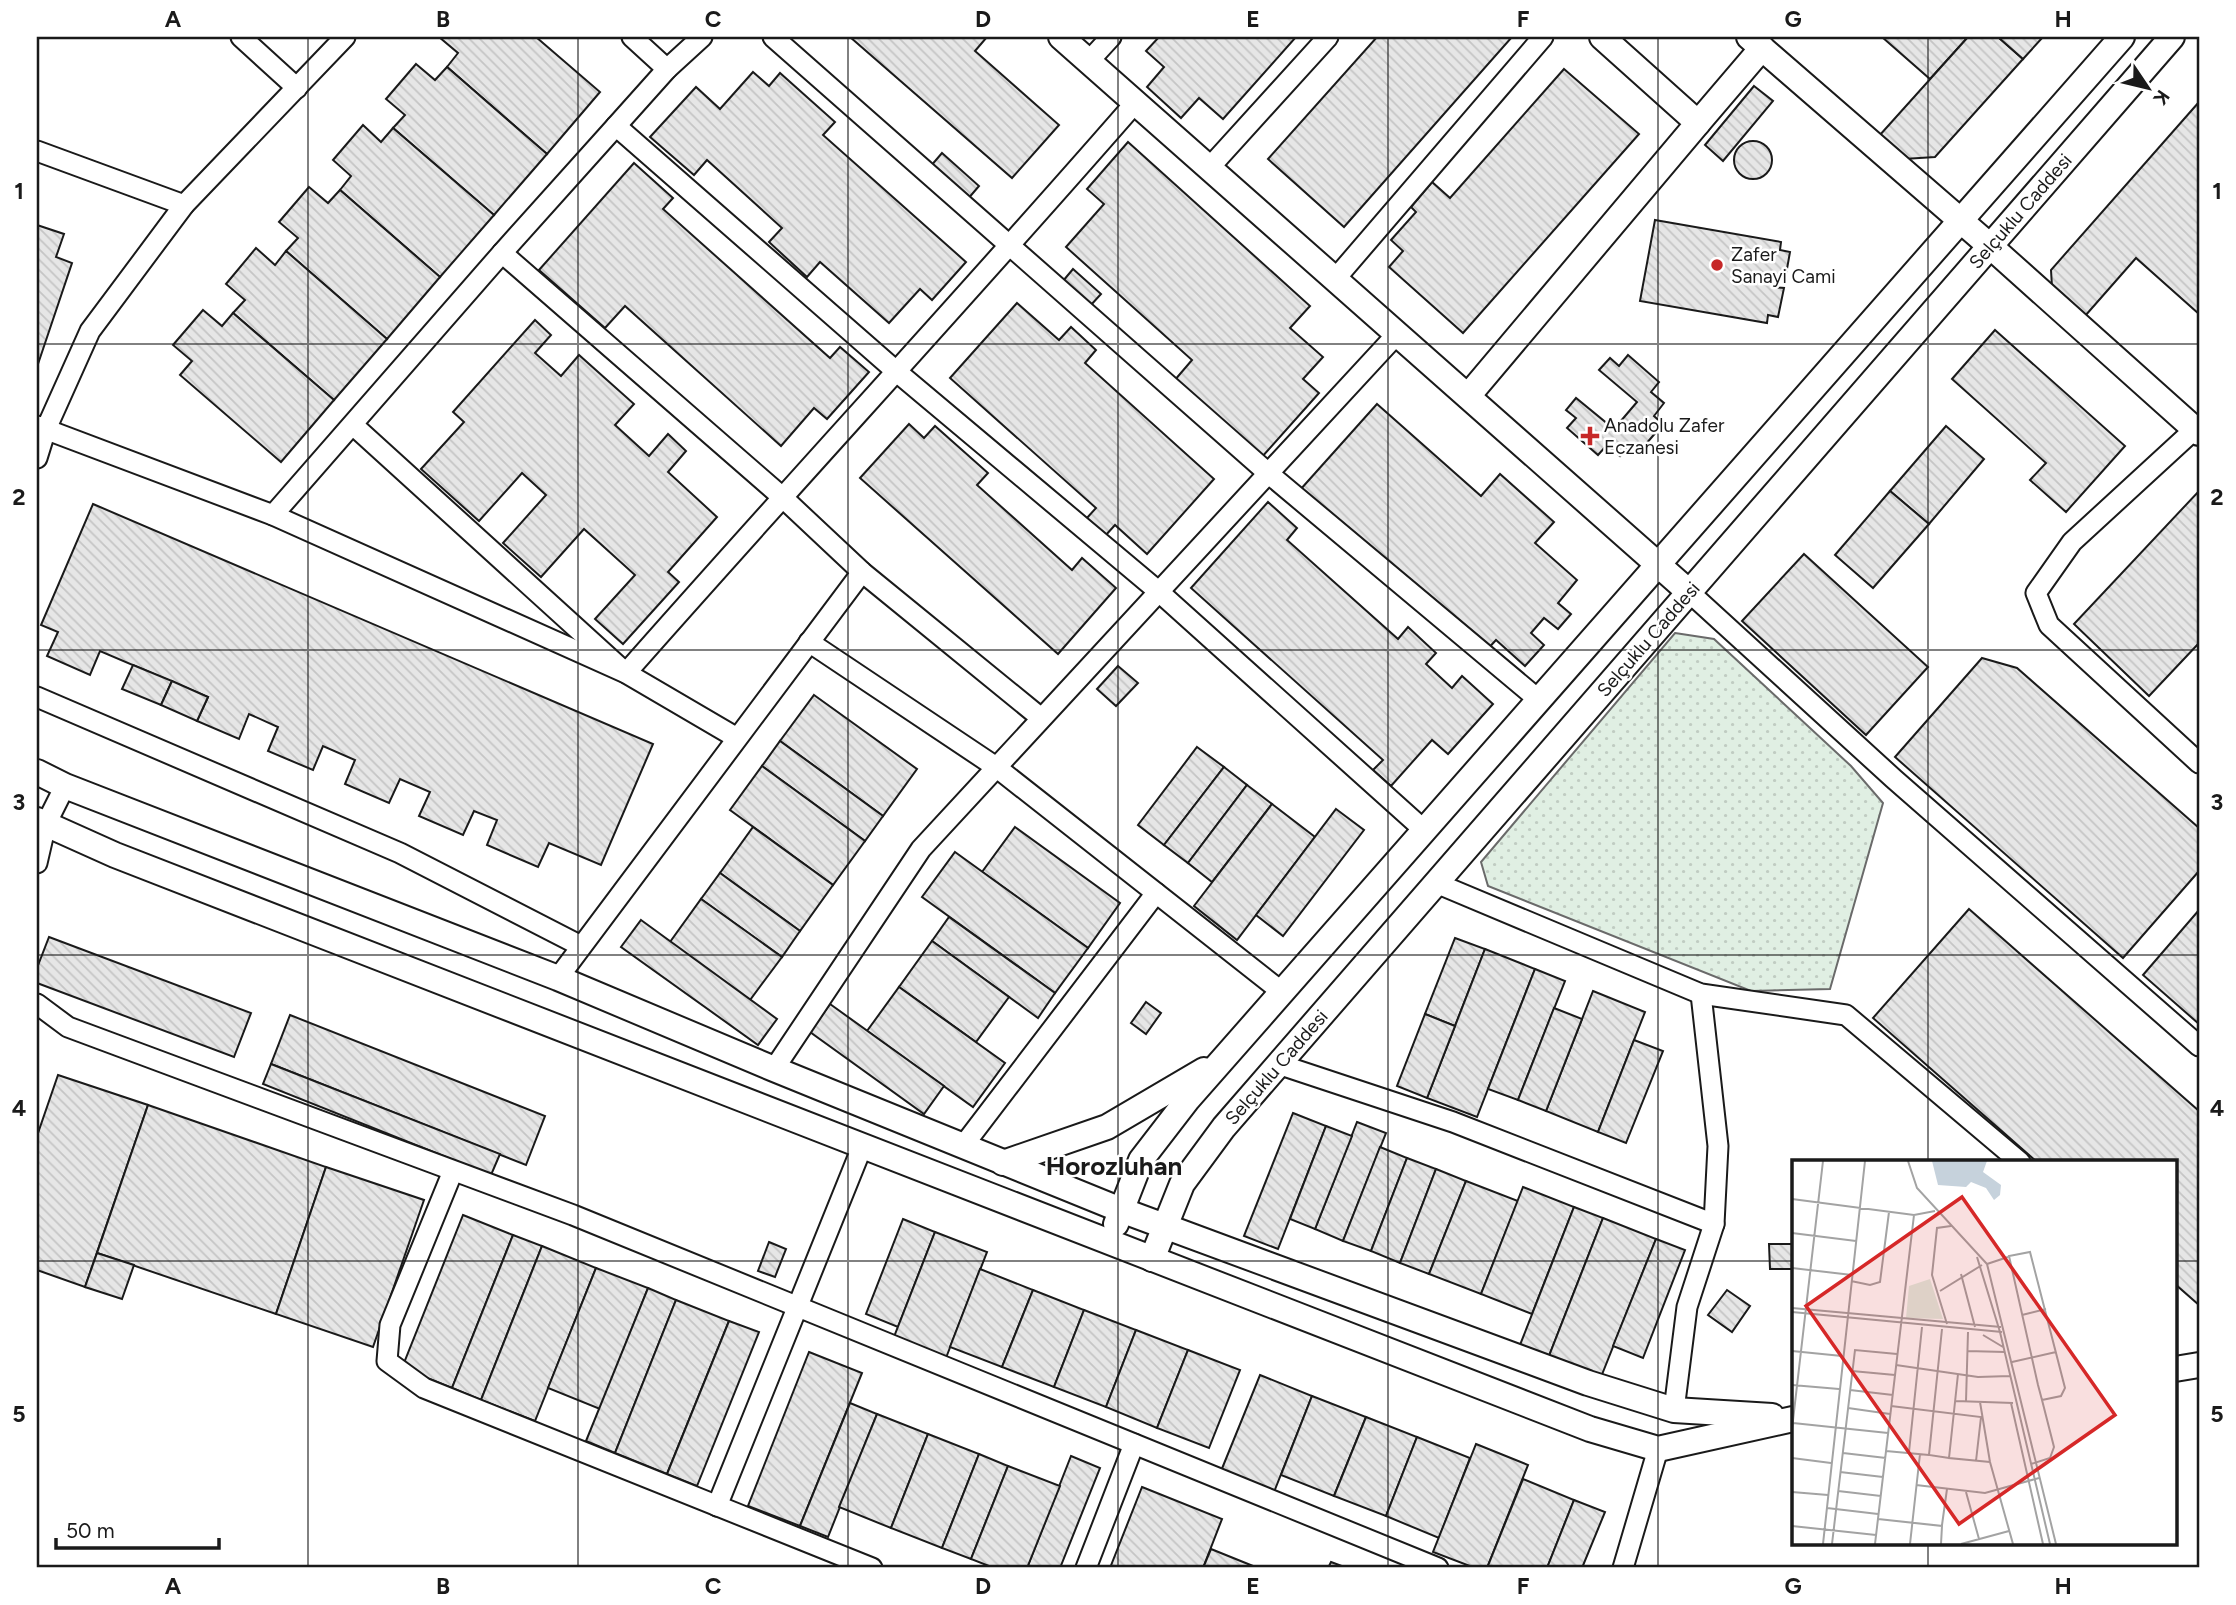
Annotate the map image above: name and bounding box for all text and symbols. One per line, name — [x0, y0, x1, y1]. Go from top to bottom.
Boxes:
text: A — [165, 5, 182, 33]
text: B — [436, 5, 450, 33]
text: C — [705, 5, 722, 33]
text: D — [975, 5, 991, 33]
text: E — [1246, 5, 1260, 33]
text: F — [1517, 5, 1530, 33]
text: G — [1784, 5, 1802, 33]
text: H — [2054, 5, 2072, 33]
north arrow — [2114, 52, 2184, 122]
text: K — [2148, 86, 2175, 110]
street label: Selçuklu Caddesi — [1964, 149, 2077, 274]
text: 1 — [14, 177, 24, 205]
text: 1 — [2212, 177, 2222, 205]
place label: Zafer Sanayi Cami — [1731, 243, 1836, 288]
marker: Zafer Sanayi Cami — [1709, 257, 1725, 273]
place label: Anadolu Zafer Eczanesi — [1604, 414, 1725, 459]
marker: Anadolu Zafer Eczanesi — [1582, 428, 1598, 444]
text: 2 — [12, 483, 26, 511]
text: 2 — [2210, 483, 2224, 511]
street label: Selçuklu Caddesi — [1592, 577, 1705, 702]
text: 3 — [13, 788, 25, 816]
text: 3 — [2211, 788, 2223, 816]
street label: Selçuklu Caddesi — [1220, 1005, 1333, 1130]
text: 4 — [12, 1094, 26, 1122]
text: 4 — [2210, 1094, 2224, 1122]
district label: Horozluhan — [1046, 1150, 1182, 1182]
inset map — [1792, 1160, 2176, 1546]
text: 5 — [12, 1400, 26, 1428]
text: 5 — [2210, 1400, 2224, 1428]
scale bar — [56, 1507, 219, 1551]
text: 50 m — [66, 1518, 115, 1543]
text: A — [165, 1572, 182, 1600]
text: B — [436, 1572, 450, 1600]
text: C — [705, 1572, 722, 1600]
text: D — [975, 1572, 991, 1600]
text: E — [1246, 1572, 1260, 1600]
text: F — [1517, 1572, 1530, 1600]
text: G — [1784, 1572, 1802, 1600]
text: H — [2054, 1572, 2072, 1600]

